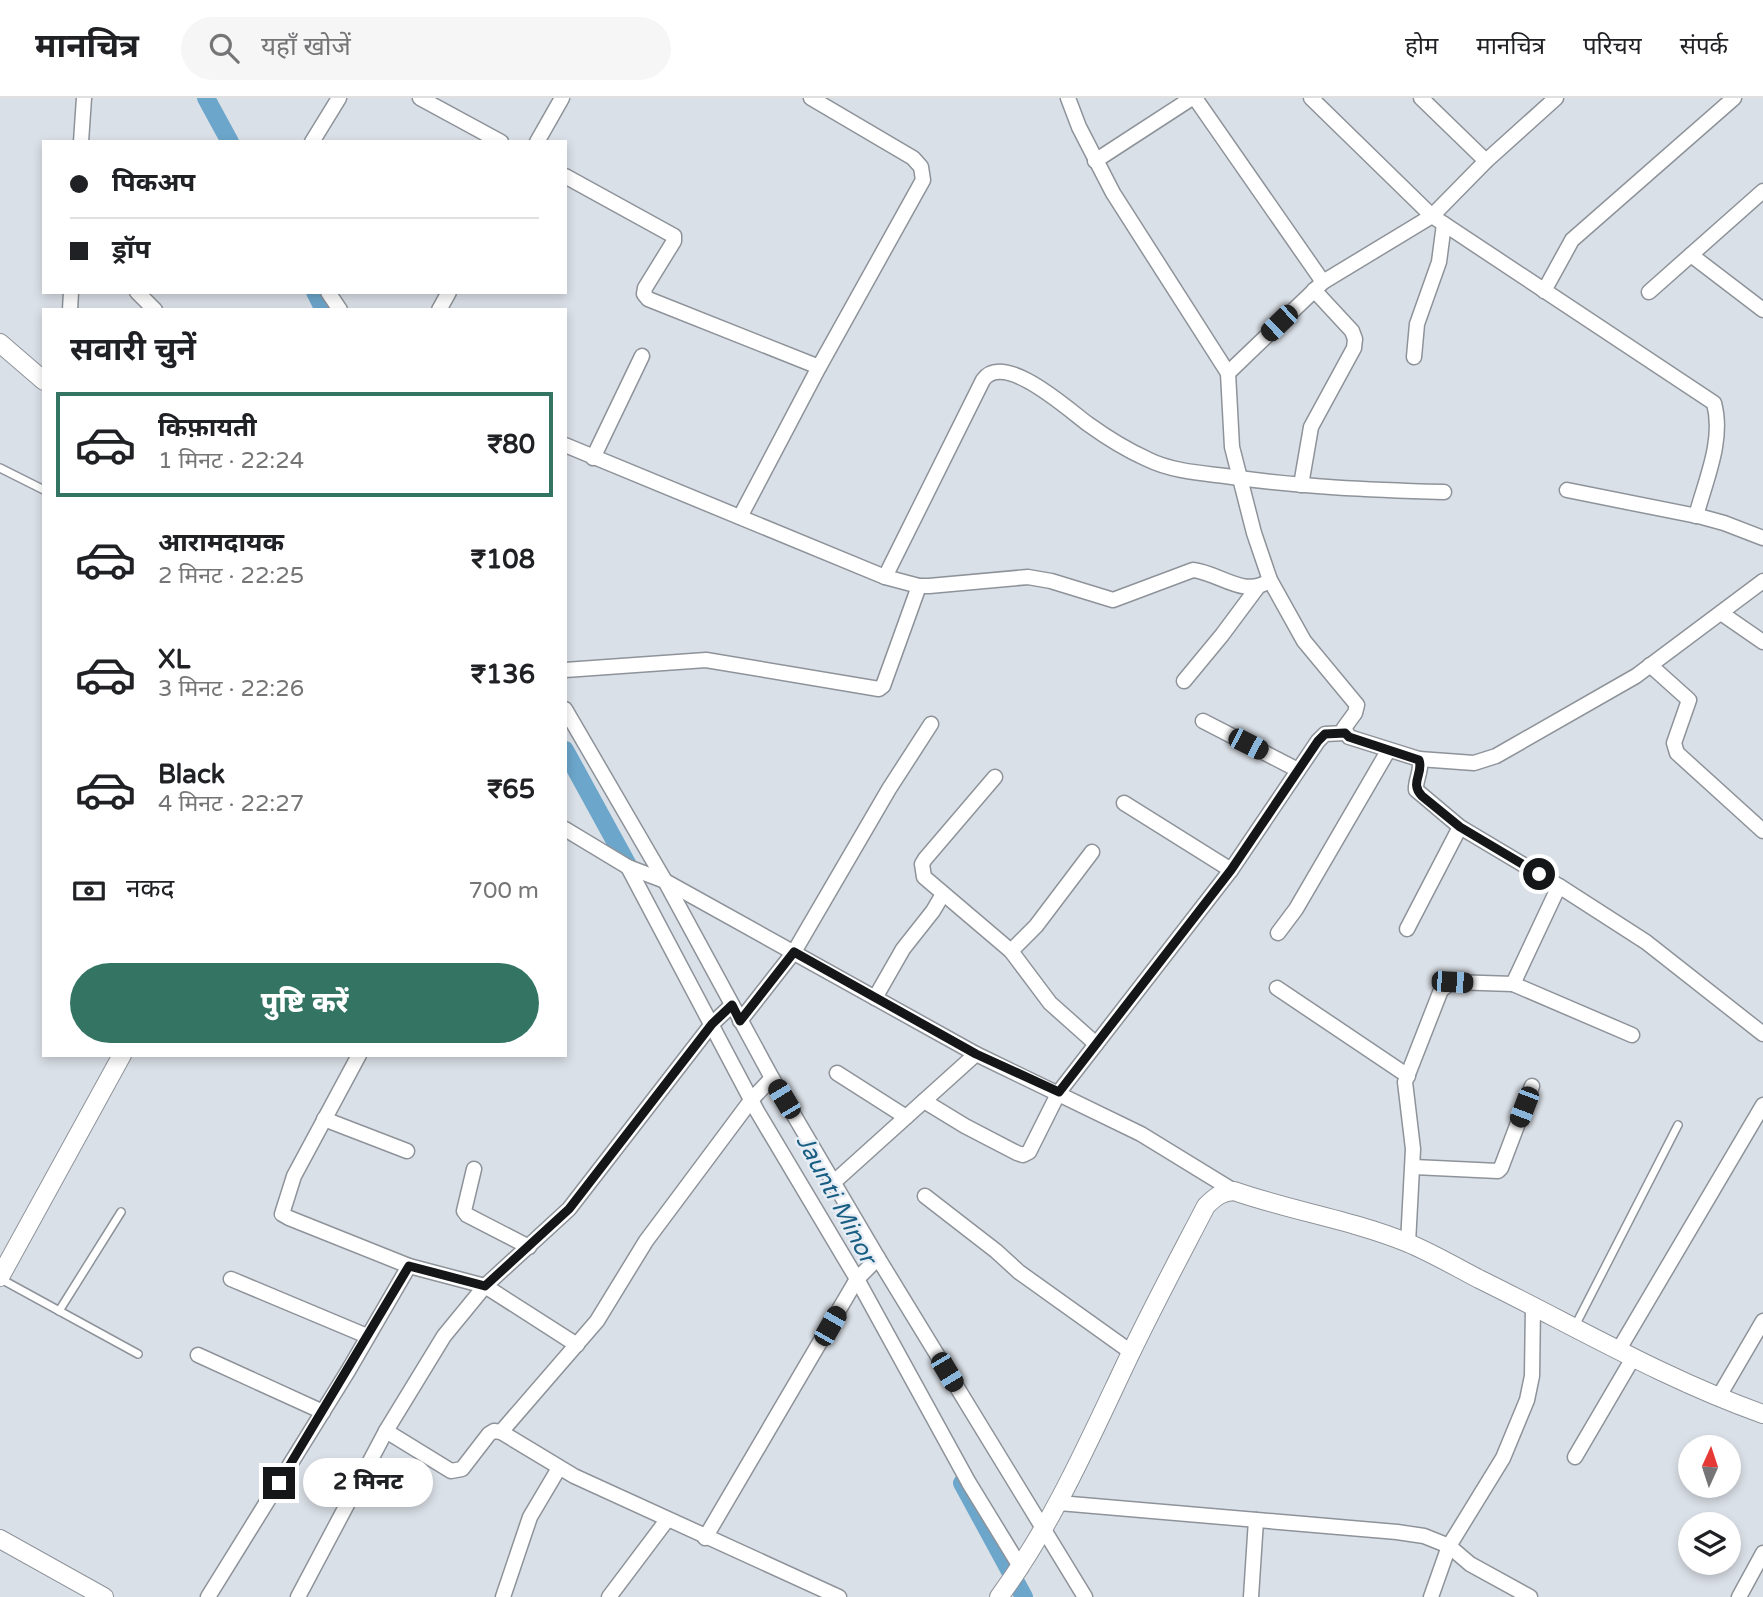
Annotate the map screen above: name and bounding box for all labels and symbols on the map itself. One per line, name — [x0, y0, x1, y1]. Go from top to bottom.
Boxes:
car — [1257, 301, 1302, 345]
car — [1225, 725, 1272, 763]
route start — [1523, 858, 1555, 890]
car — [1431, 970, 1474, 994]
car — [765, 1076, 804, 1122]
car — [1507, 1084, 1542, 1130]
water label: Jaunti Minor — [790, 1129, 884, 1271]
car — [811, 1303, 850, 1349]
car — [928, 1349, 967, 1395]
north arrow — [1678, 1435, 1741, 1498]
callout: 2 मिनट — [304, 1458, 433, 1508]
route end — [263, 1467, 295, 1499]

